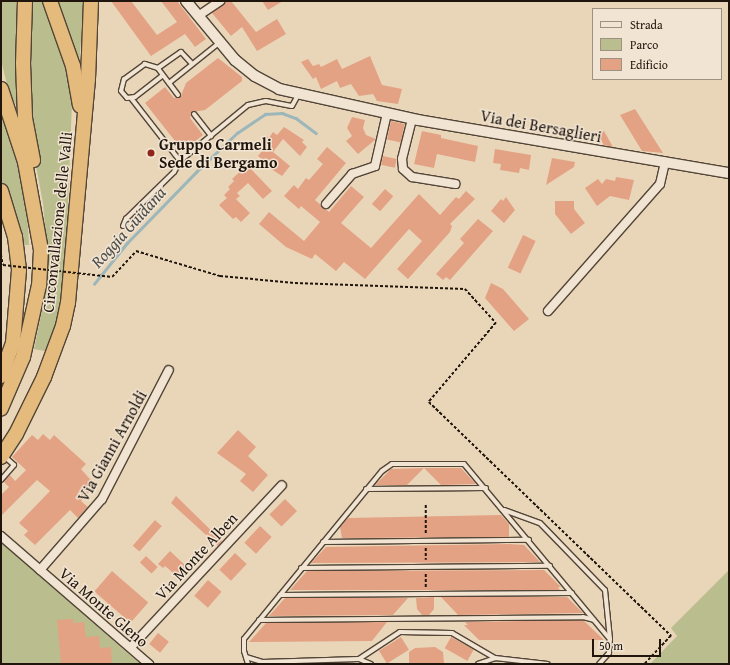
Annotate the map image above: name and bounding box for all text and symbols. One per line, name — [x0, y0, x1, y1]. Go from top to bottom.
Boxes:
legend — [592, 8, 722, 80]
text: Strada — [630, 16, 663, 33]
text: Parco — [630, 36, 658, 53]
text: Edificio — [630, 56, 668, 73]
street label: Via dei Bersaglieri — [479, 106, 603, 146]
street label: Circonvallazione delle Valli — [38, 131, 76, 313]
place label: Gruppo Carmeli Sede di Bergamo — [159, 134, 277, 172]
marker: Gruppo Carmeli Sede di Bergamo — [146, 148, 156, 158]
water label: Roggia Guidana — [86, 182, 170, 272]
street label: Via Gianni Arnoldi — [73, 387, 151, 505]
street label: Via Monte Alben — [151, 509, 241, 603]
street label: Via Monte Gleno — [56, 563, 152, 651]
scale bar — [594, 631, 663, 657]
text: 50 m — [599, 637, 623, 654]

